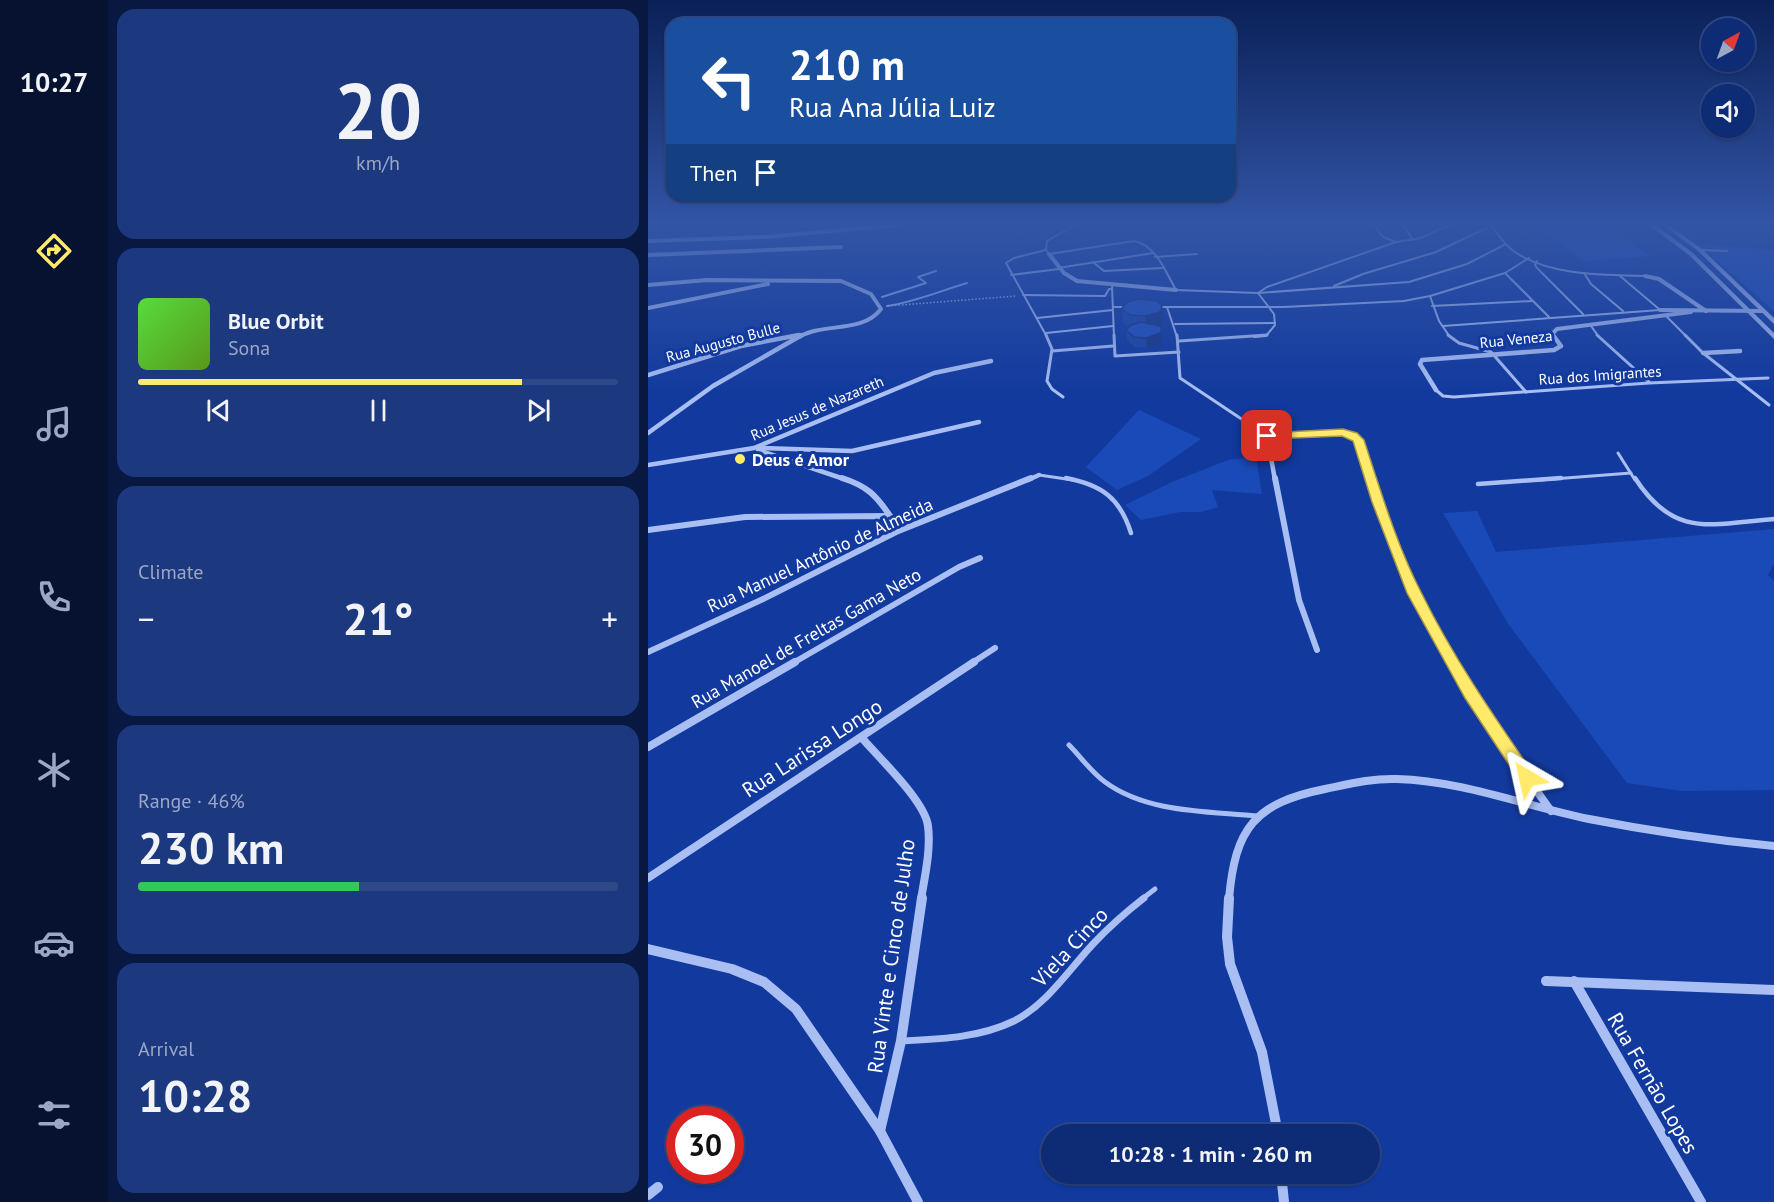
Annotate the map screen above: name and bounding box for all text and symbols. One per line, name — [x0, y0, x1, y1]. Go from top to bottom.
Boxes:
north arrow — [1701, 18, 1755, 72]
map controls — [1701, 18, 1755, 138]
text: 210 m — [789, 37, 905, 92]
icon: left — [690, 42, 768, 120]
text: 20 — [334, 60, 422, 161]
text: 10:27 — [20, 65, 88, 99]
button: sound — [1701, 84, 1755, 138]
text: Rua Ana Júlia Luiz — [789, 90, 996, 124]
text: km/h — [356, 150, 400, 176]
icon: arrive — [749, 156, 782, 189]
text: Then — [690, 159, 737, 187]
icon: directions — [33, 230, 75, 272]
text: Blue Orbit — [228, 307, 324, 335]
street label: Rua Augusto Bulle — [664, 318, 782, 366]
street label: Rua Veneza — [1479, 326, 1553, 352]
text: Sona — [228, 335, 270, 361]
street label: Rua dos Imigrantes — [1538, 361, 1662, 389]
street label: Rua Jesus de Nazareth — [748, 371, 886, 445]
icon: previous — [202, 394, 235, 427]
icon: pause — [362, 394, 395, 427]
icon: next — [522, 394, 555, 427]
icon: music — [33, 403, 75, 445]
pin — [1241, 410, 1292, 461]
icon: arrive — [1250, 419, 1283, 452]
place label: Deus é Amor — [752, 448, 850, 471]
marker: Deus é Amor — [733, 452, 747, 466]
street label: Rua Manuel Antônio de Almeida — [703, 493, 937, 617]
text: Climate — [138, 559, 204, 585]
street label: Rua Manoel de Freltas Gama Neto — [687, 563, 925, 713]
icon: phone — [33, 576, 75, 618]
text: 21° — [343, 589, 413, 647]
text: − — [138, 597, 155, 640]
text: + — [601, 597, 618, 640]
street label: Rua Larissa Longo — [737, 693, 887, 803]
position arrow — [1495, 746, 1559, 810]
icon: climate — [33, 749, 75, 791]
text: Range · 46% — [138, 788, 245, 814]
text: 230 km — [138, 818, 284, 876]
street label: Rua Vinte e Cinco de Julho — [861, 837, 921, 1075]
street label: Viela Cinco — [1025, 901, 1114, 993]
icon: car — [33, 922, 75, 964]
street label: Rua Fernão Lopes — [1602, 1007, 1704, 1159]
text: Arrival — [138, 1036, 194, 1062]
text: 10:28 — [138, 1066, 252, 1124]
icon: filters — [33, 1094, 75, 1136]
speed limit sign: 30 — [666, 1106, 744, 1184]
text: 10:28 · 1 min · 260 m — [1109, 1140, 1312, 1168]

